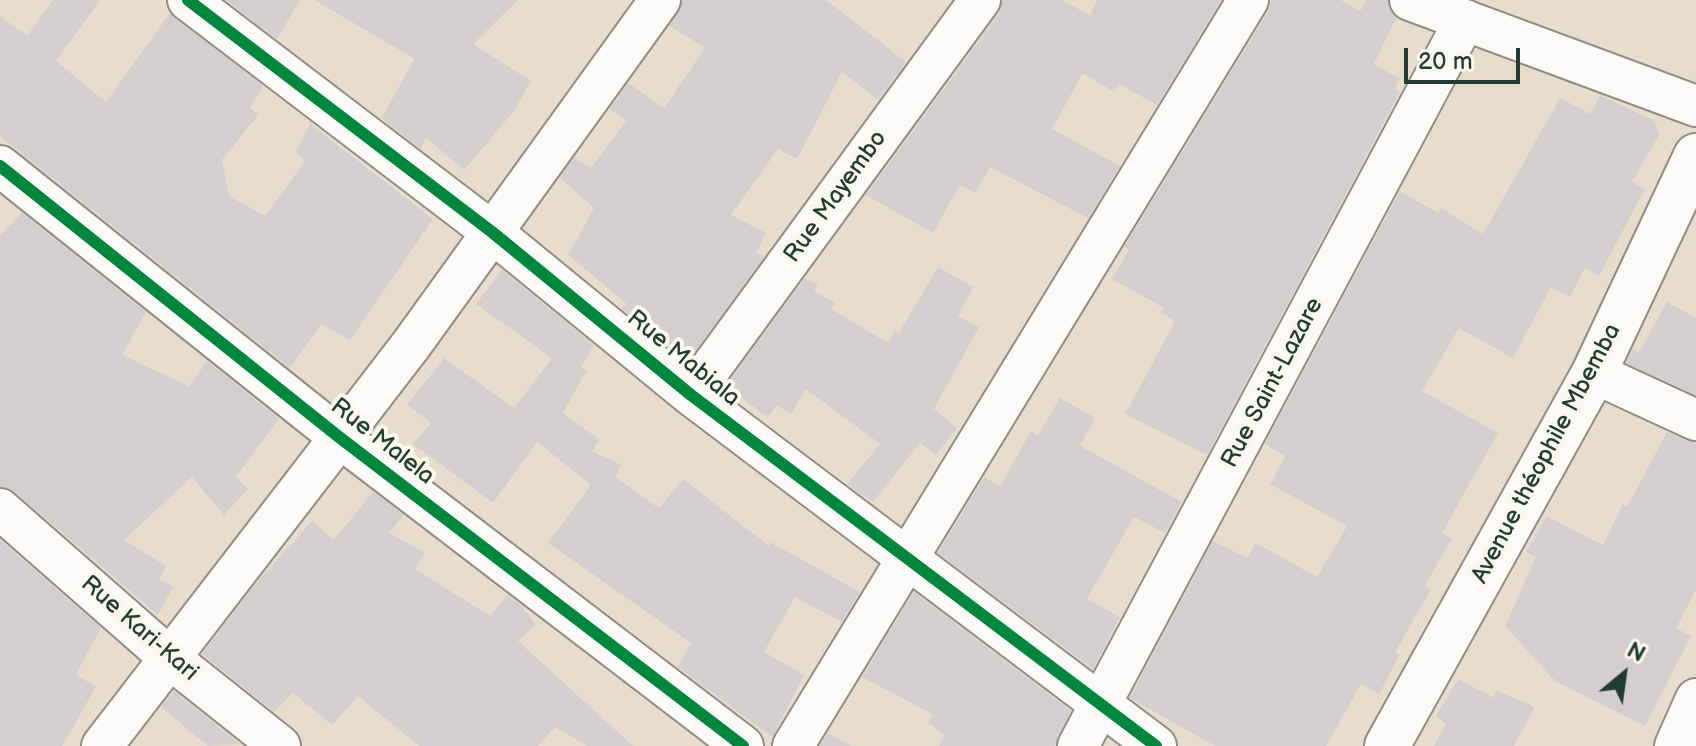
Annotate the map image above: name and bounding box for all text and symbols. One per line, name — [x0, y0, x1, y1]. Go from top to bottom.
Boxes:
scale bar — [1408, 32, 1524, 82]
text: 20 m — [1418, 47, 1473, 76]
street label: Rue Mayembo — [778, 125, 894, 269]
street label: Rue Saint-Lazare — [1216, 293, 1330, 473]
street label: Rue Mabiala — [621, 305, 745, 413]
street label: Avenue théophile Mbemba — [1466, 319, 1628, 589]
street label: Rue Malela — [324, 393, 440, 491]
street label: Rue Kari-Kari — [74, 570, 204, 688]
north arrow — [1584, 634, 1664, 714]
text: N — [1622, 637, 1650, 668]

